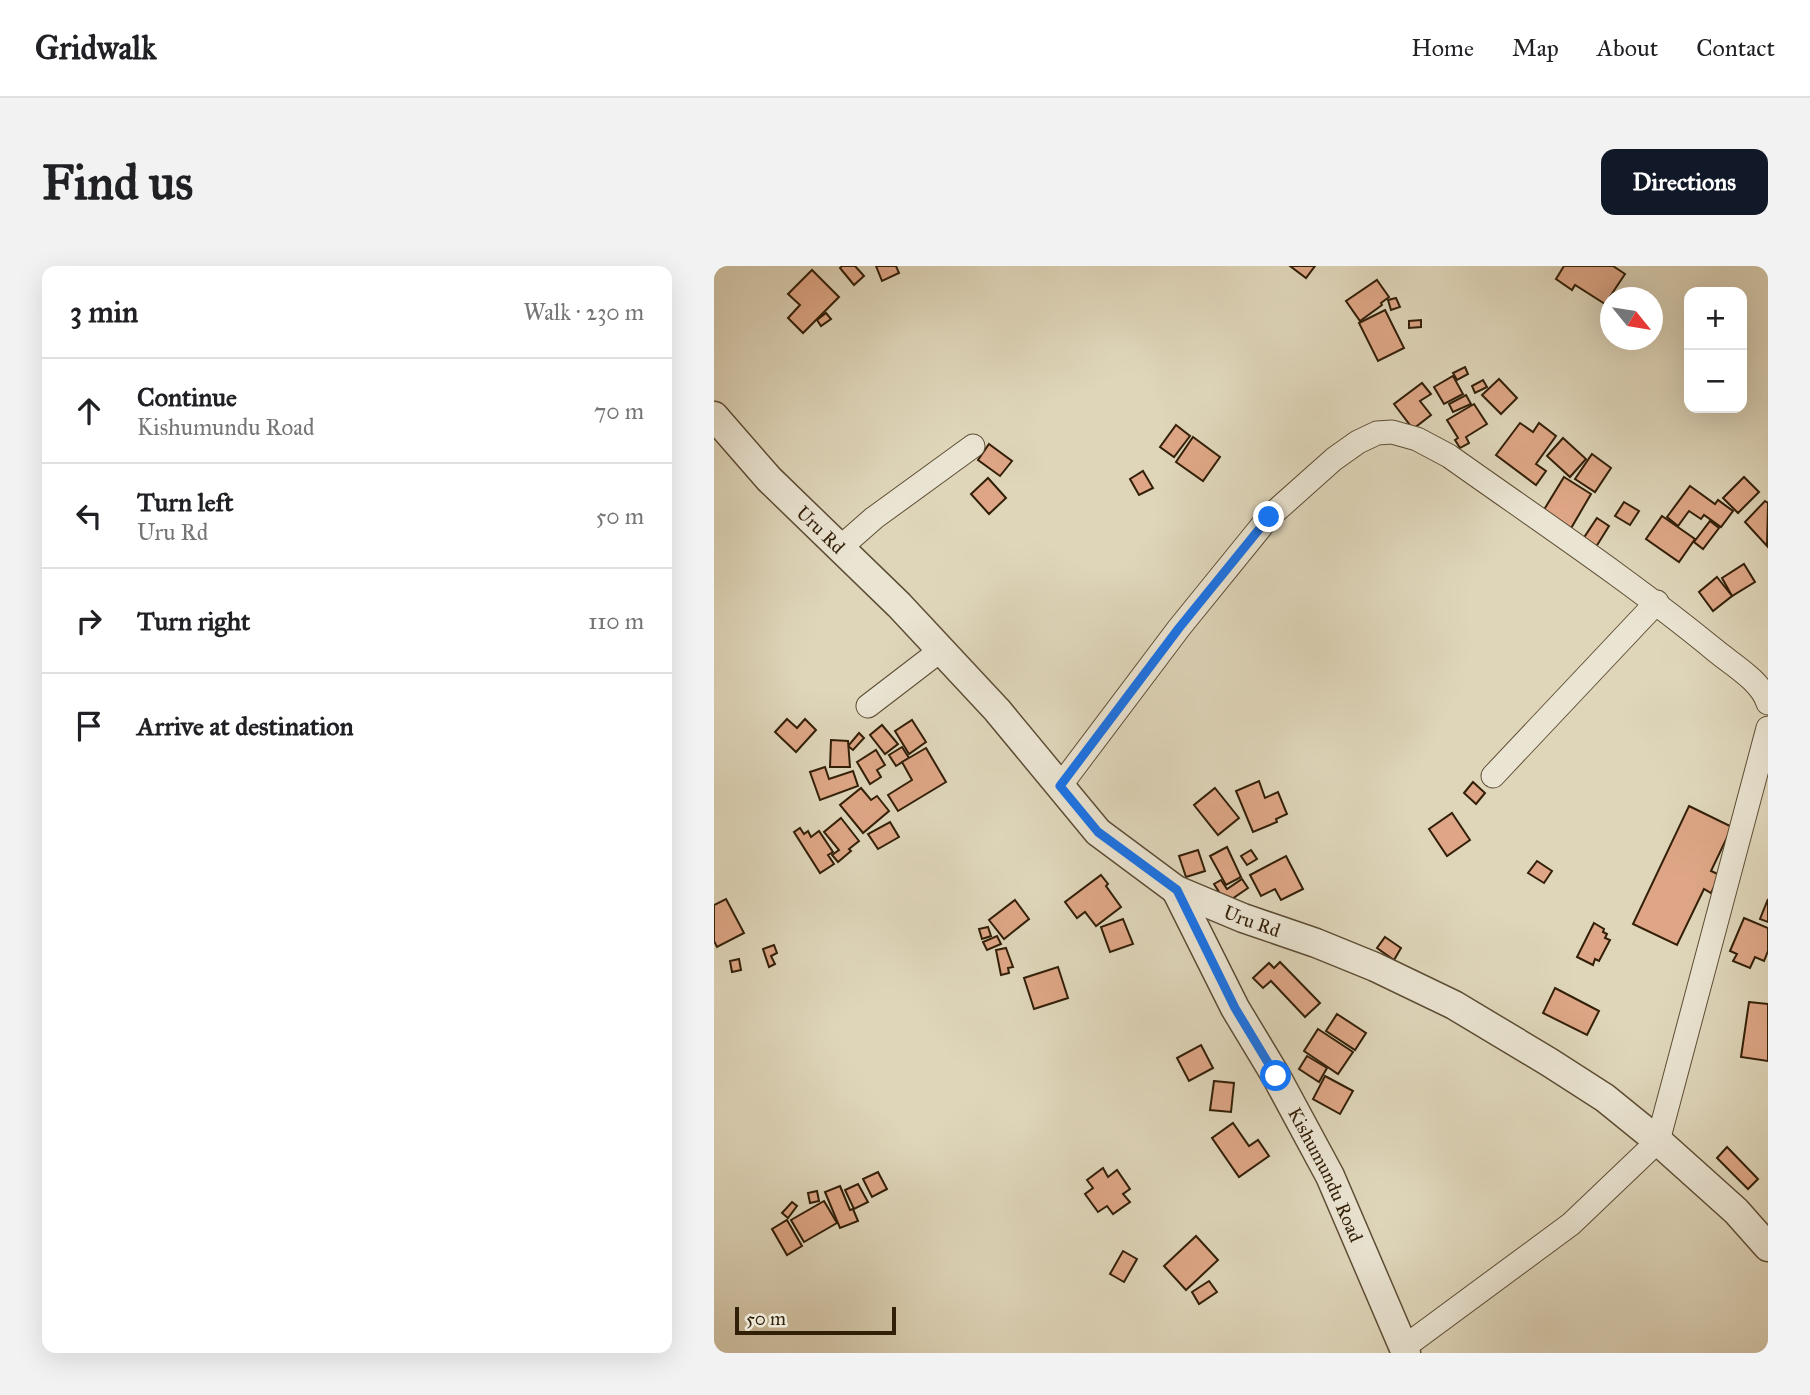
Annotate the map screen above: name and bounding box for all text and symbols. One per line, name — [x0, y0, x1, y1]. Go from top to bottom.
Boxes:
text: Gridwalk — [35, 28, 157, 68]
text: Home — [1411, 33, 1474, 63]
text: Map — [1512, 33, 1559, 63]
text: About — [1597, 33, 1658, 63]
text: Contact — [1696, 33, 1775, 63]
button: Directions — [1601, 149, 1768, 215]
text: Find us — [42, 153, 193, 212]
north arrow — [1600, 287, 1663, 350]
map controls — [1684, 287, 1747, 413]
button: + — [1684, 287, 1747, 350]
text: 3 min — [70, 294, 138, 330]
text: Walk · 230 m — [524, 298, 644, 326]
button: − — [1684, 350, 1747, 413]
text: Continue — [137, 381, 237, 413]
icon: ahead — [70, 392, 108, 430]
text: 70 m — [594, 397, 644, 425]
text: Kishumundu Road — [137, 413, 315, 441]
text: Turn left — [137, 486, 233, 518]
icon: left — [70, 497, 108, 535]
street label: Uru Rd — [791, 501, 850, 559]
route end — [1253, 501, 1284, 532]
text: 50 m — [596, 502, 644, 530]
text: Uru Rd — [137, 518, 208, 546]
icon: right — [70, 602, 108, 640]
text: Turn right — [137, 605, 250, 637]
text: 110 m — [588, 607, 644, 635]
icon: arrive — [70, 707, 108, 745]
text: Arrive at destination — [137, 710, 354, 742]
street label: Uru Rd — [1220, 900, 1284, 942]
route start — [1260, 1060, 1291, 1091]
street label: Kishumundu Road — [1283, 1104, 1368, 1246]
scale bar — [735, 1304, 896, 1336]
text: 50 m — [746, 1307, 786, 1330]

